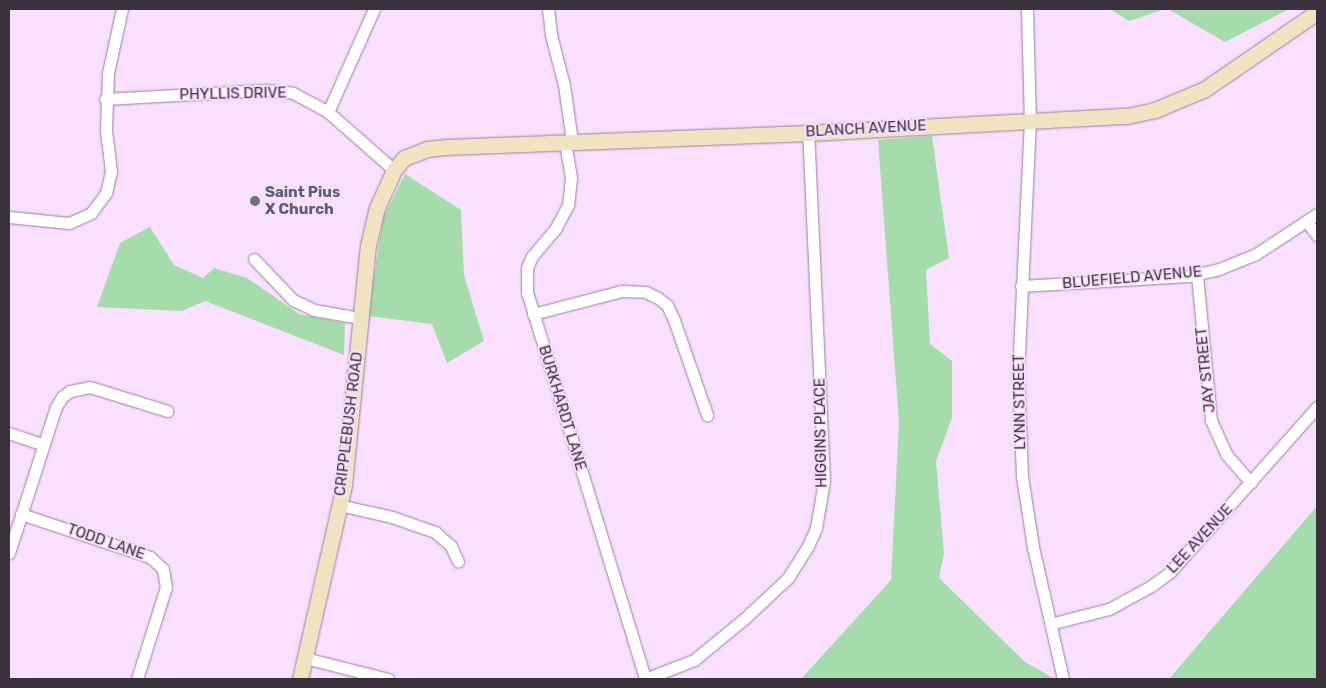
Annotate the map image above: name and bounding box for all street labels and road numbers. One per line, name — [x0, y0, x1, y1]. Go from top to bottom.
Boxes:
street label: PHYLLIS DRIVE — [179, 84, 287, 104]
street label: BLANCH AVENUE — [805, 117, 927, 141]
street label: BLUEFIELD AVENUE — [1061, 263, 1203, 293]
street label: JAY STREET — [1193, 326, 1219, 414]
street label: BURKHARDT LANE — [534, 343, 590, 473]
street label: CRIPPLEBUSH ROAD — [331, 351, 367, 497]
street label: LYNN STREET — [1010, 354, 1030, 450]
street label: HIGGINS PLACE — [811, 378, 831, 488]
street label: LEE AVENUE — [1163, 500, 1237, 578]
street label: TODD LANE — [65, 520, 147, 564]

